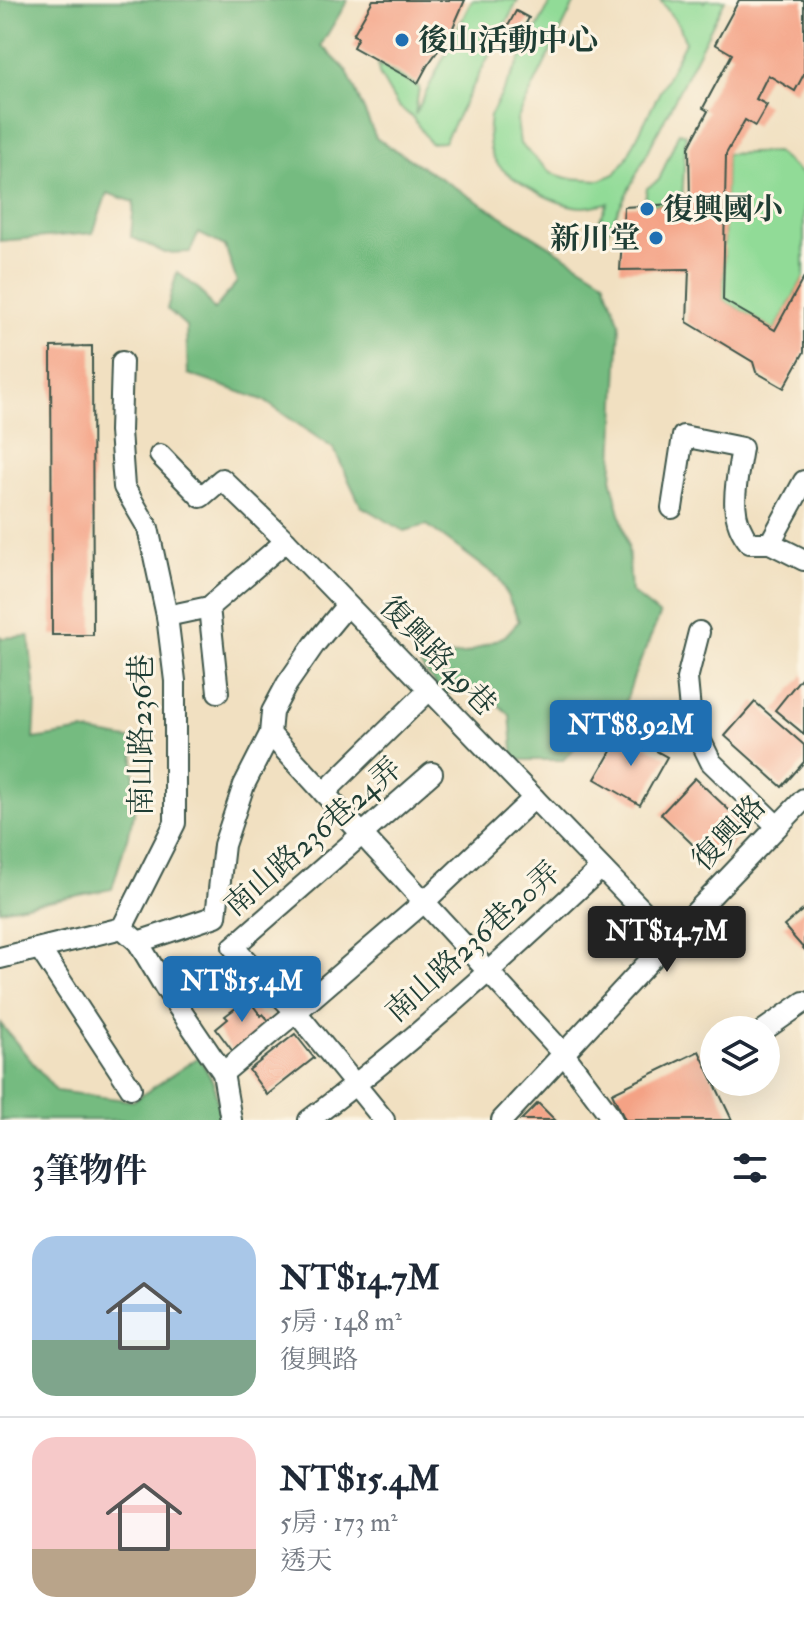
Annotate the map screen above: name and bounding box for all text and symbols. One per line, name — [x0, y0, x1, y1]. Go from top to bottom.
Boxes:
place label: 後山活動中心 — [418, 22, 598, 59]
marker: 後山活動中心 — [393, 31, 411, 49]
place label: 復興國小 — [663, 191, 783, 228]
marker: 復興國小 — [638, 200, 656, 218]
place label: 新川堂 — [550, 220, 640, 257]
marker: 新川堂 — [647, 229, 665, 247]
street label: 復興路49巷 — [372, 589, 504, 723]
street label: 南山路236巷 — [123, 654, 160, 816]
pin: NT$8.92M — [548, 700, 714, 768]
text: NT$8.92M — [568, 710, 694, 742]
street label: 南山路236巷24弄 — [217, 750, 409, 924]
street label: 復興路 — [684, 788, 774, 878]
street label: 南山路236巷20弄 — [378, 854, 568, 1030]
pin: NT$14.7M — [584, 906, 750, 974]
text: NT$14.7M — [606, 916, 728, 948]
pin: NT$15.4M — [159, 956, 325, 1024]
text: NT$15.4M — [181, 966, 303, 998]
map controls — [700, 1016, 780, 1096]
button: layers — [700, 1016, 780, 1096]
icon: filters — [728, 1146, 772, 1190]
text: 3筆物件 — [32, 1150, 147, 1193]
text: NT$14.7M — [280, 1257, 440, 1300]
icon: home — [96, 1268, 192, 1364]
text: 5房 · 148 m² — [280, 1306, 402, 1338]
text: 復興路 — [280, 1344, 358, 1376]
text: NT$15.4M — [280, 1458, 440, 1501]
icon: home — [96, 1469, 192, 1565]
text: 5房 · 173 m² — [280, 1507, 398, 1539]
text: 透天 — [280, 1545, 332, 1577]

